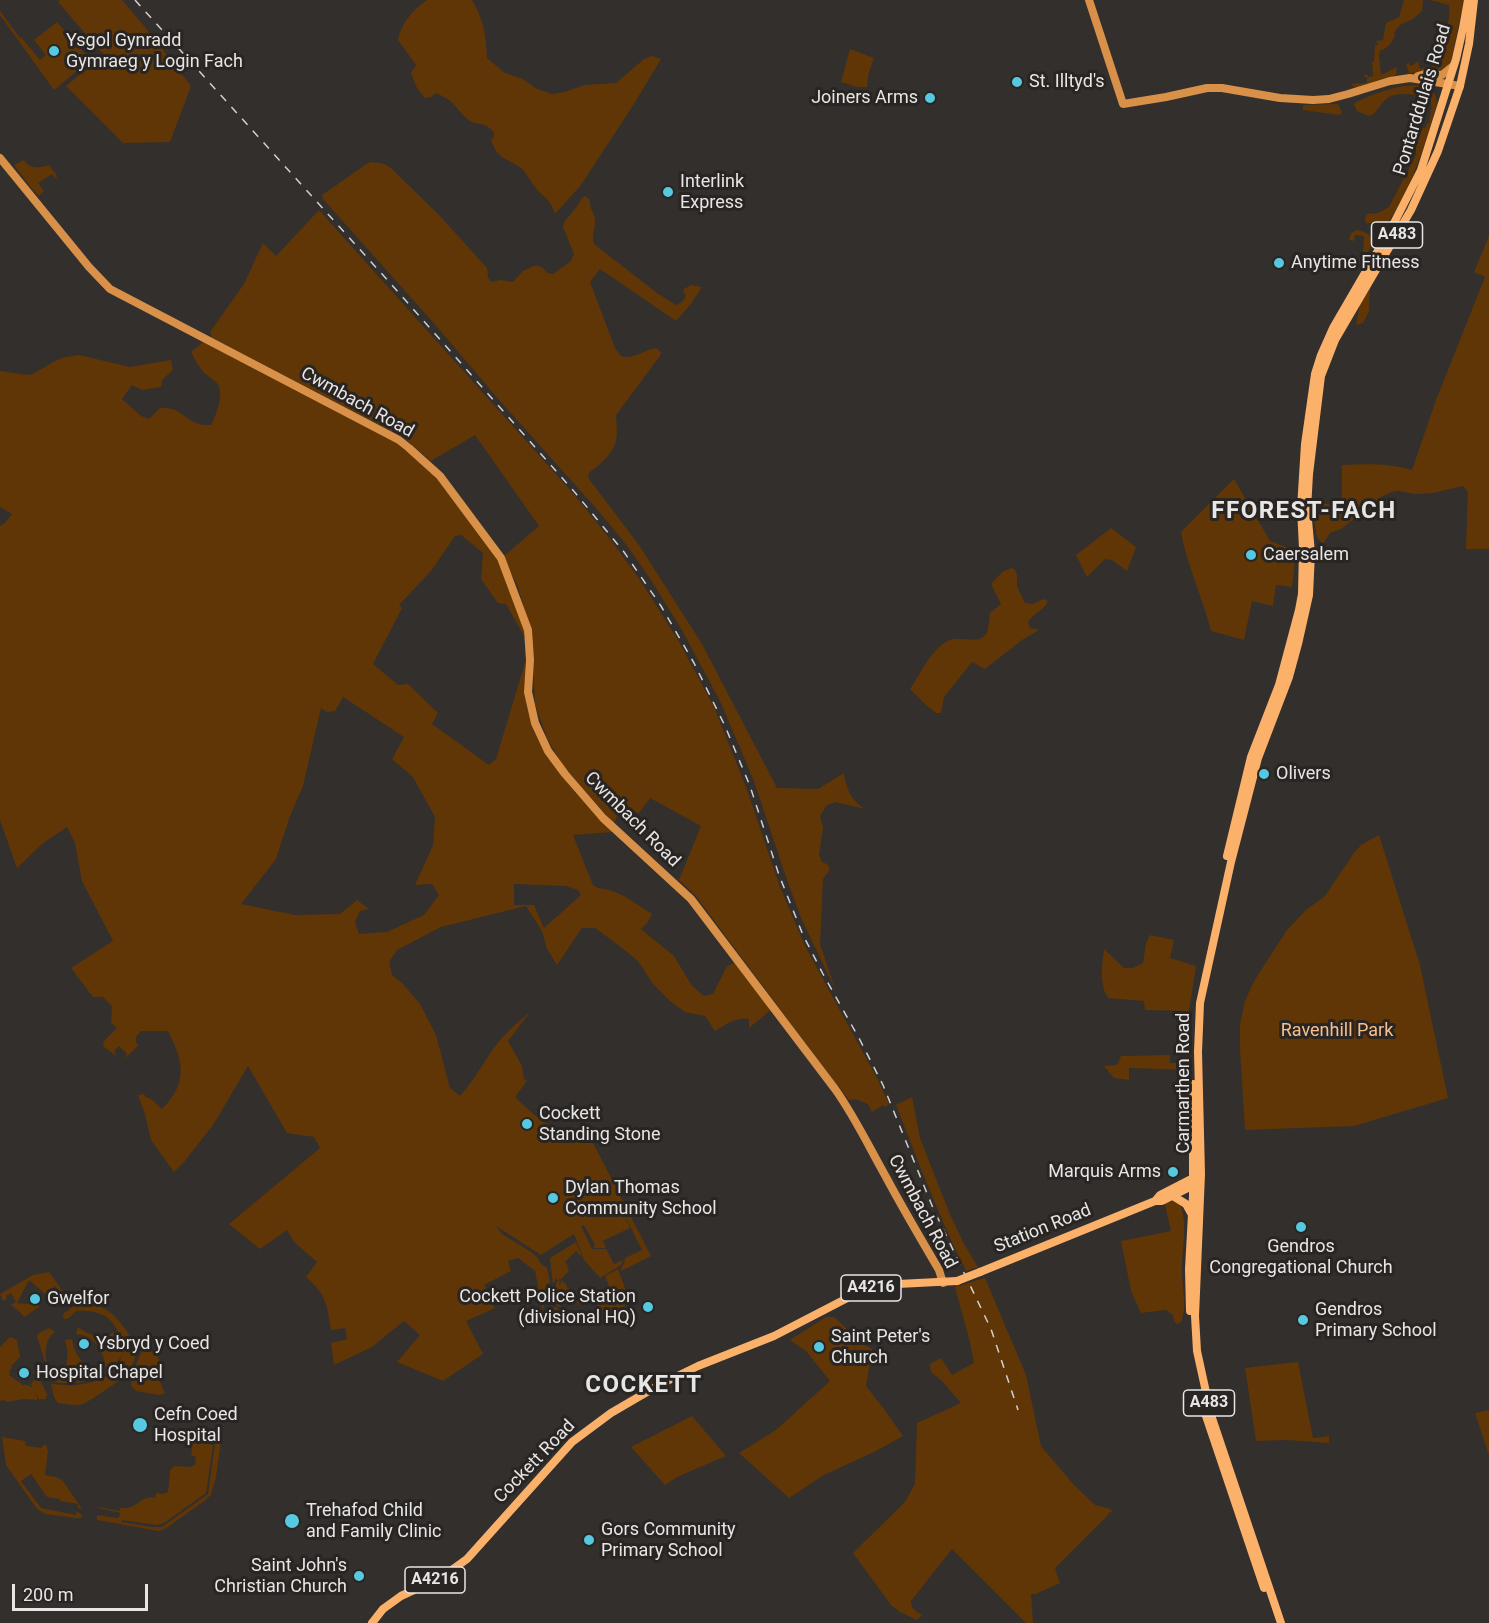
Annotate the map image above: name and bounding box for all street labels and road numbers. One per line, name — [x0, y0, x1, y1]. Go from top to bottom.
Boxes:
street label: Pontarddulais Road — [1390, 22, 1456, 178]
road number: A483 — [1372, 222, 1422, 248]
street label: Cwmbach Road — [297, 363, 417, 443]
street label: Cwmbach Road — [580, 768, 684, 872]
street label: Carmarthen Road — [1173, 1013, 1195, 1153]
street label: Cwmbach Road — [883, 1151, 961, 1273]
street label: Station Road — [991, 1200, 1095, 1258]
road number: A4216 — [841, 1275, 901, 1301]
road number: A483 — [1184, 1390, 1234, 1416]
street label: Cockett Road — [490, 1416, 580, 1508]
road number: A4216 — [405, 1567, 465, 1593]

